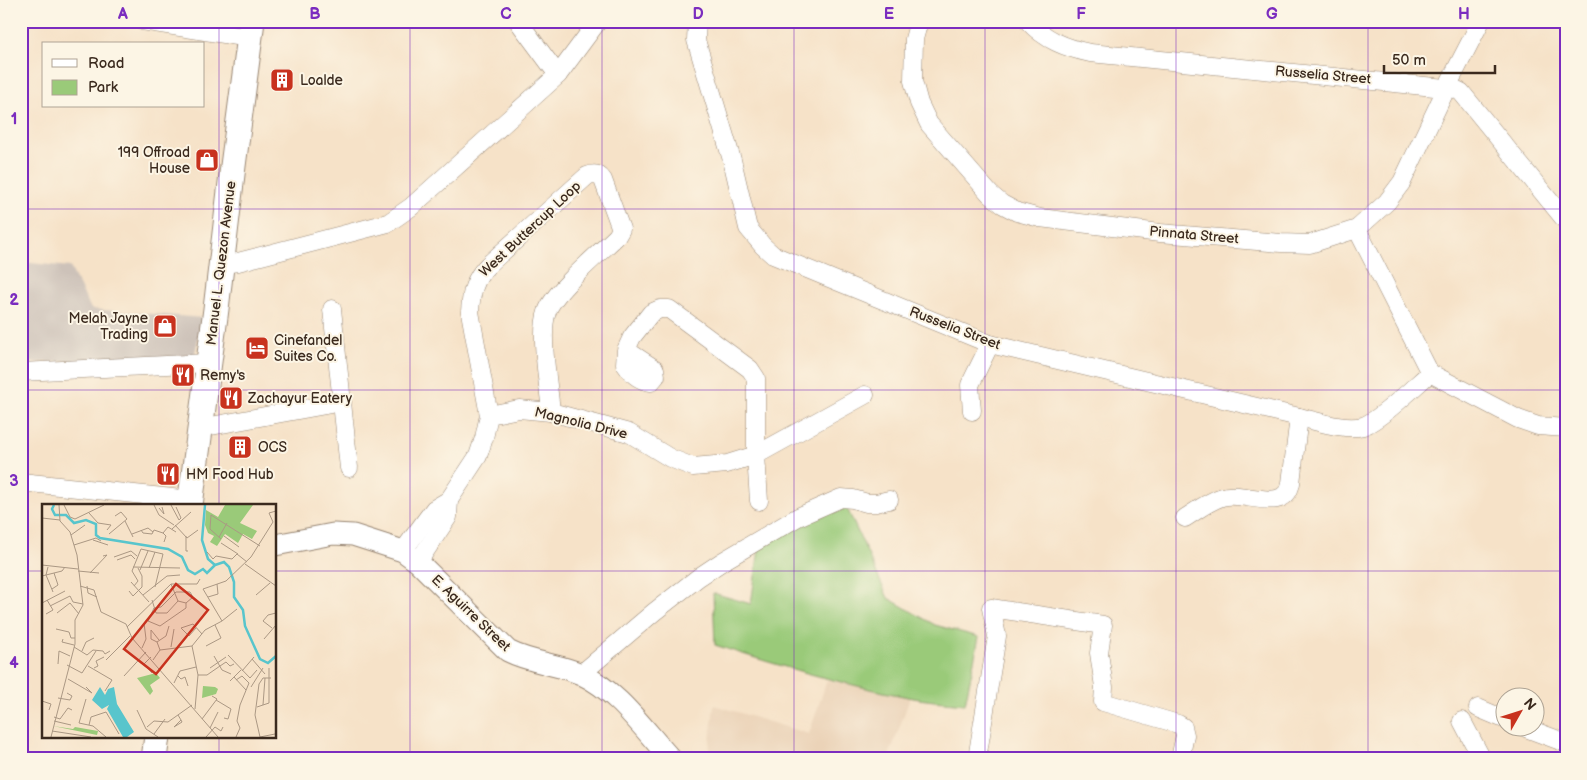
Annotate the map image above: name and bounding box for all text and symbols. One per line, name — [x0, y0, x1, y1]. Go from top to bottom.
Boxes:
text: A — [117, 5, 128, 24]
text: B — [309, 5, 321, 24]
text: C — [500, 5, 512, 24]
text: D — [692, 5, 704, 24]
text: E — [884, 5, 894, 24]
text: F — [1076, 5, 1086, 24]
text: G — [1266, 5, 1278, 24]
text: H — [1458, 5, 1470, 24]
legend — [42, 42, 205, 108]
scale bar — [1384, 42, 1496, 74]
text: 50 m — [1392, 51, 1426, 70]
text: Road — [88, 54, 124, 73]
street label: Russelia Street — [1274, 62, 1372, 88]
building icon: Loalde — [269, 67, 295, 93]
place label: Loalde — [300, 72, 343, 89]
text: Park — [88, 78, 119, 97]
text: 1 — [11, 110, 17, 129]
place label: 199 Offroad House — [118, 144, 190, 177]
shop icon: 199 Offroad House — [194, 147, 220, 173]
street label: West Buttercup Loop — [476, 178, 584, 280]
street label: Manuel L. Quezon Avenue — [202, 180, 240, 346]
street label: Pinnata Street — [1149, 223, 1240, 247]
text: 2 — [9, 291, 19, 310]
street label: Russelia Street — [907, 303, 1004, 353]
place label: Melah Jayne Trading — [68, 310, 148, 343]
shop icon: Melah Jayne Trading — [152, 313, 178, 339]
place label: Cinefandel Suites Co. — [274, 332, 343, 365]
hotel icon: Cinefandel Suites Co. — [244, 335, 270, 361]
restaurant icon: Remy's — [170, 362, 196, 388]
place label: Remy's — [200, 367, 245, 384]
restaurant icon: Zachayur Eatery — [218, 385, 244, 411]
place label: Zachayur Eatery — [247, 390, 353, 407]
street label: Magnolia Drive — [533, 403, 629, 443]
building icon: OCS — [227, 434, 253, 460]
place label: OCS — [258, 439, 287, 456]
restaurant icon: HM Food Hub — [155, 461, 181, 487]
place label: HM Food Hub — [186, 466, 274, 483]
text: 3 — [9, 472, 19, 491]
inset map — [42, 504, 276, 738]
street label: E. Aguirre Street — [428, 571, 515, 655]
text: 4 — [9, 654, 19, 673]
north arrow — [1494, 688, 1544, 738]
text: N — [1520, 695, 1540, 714]

